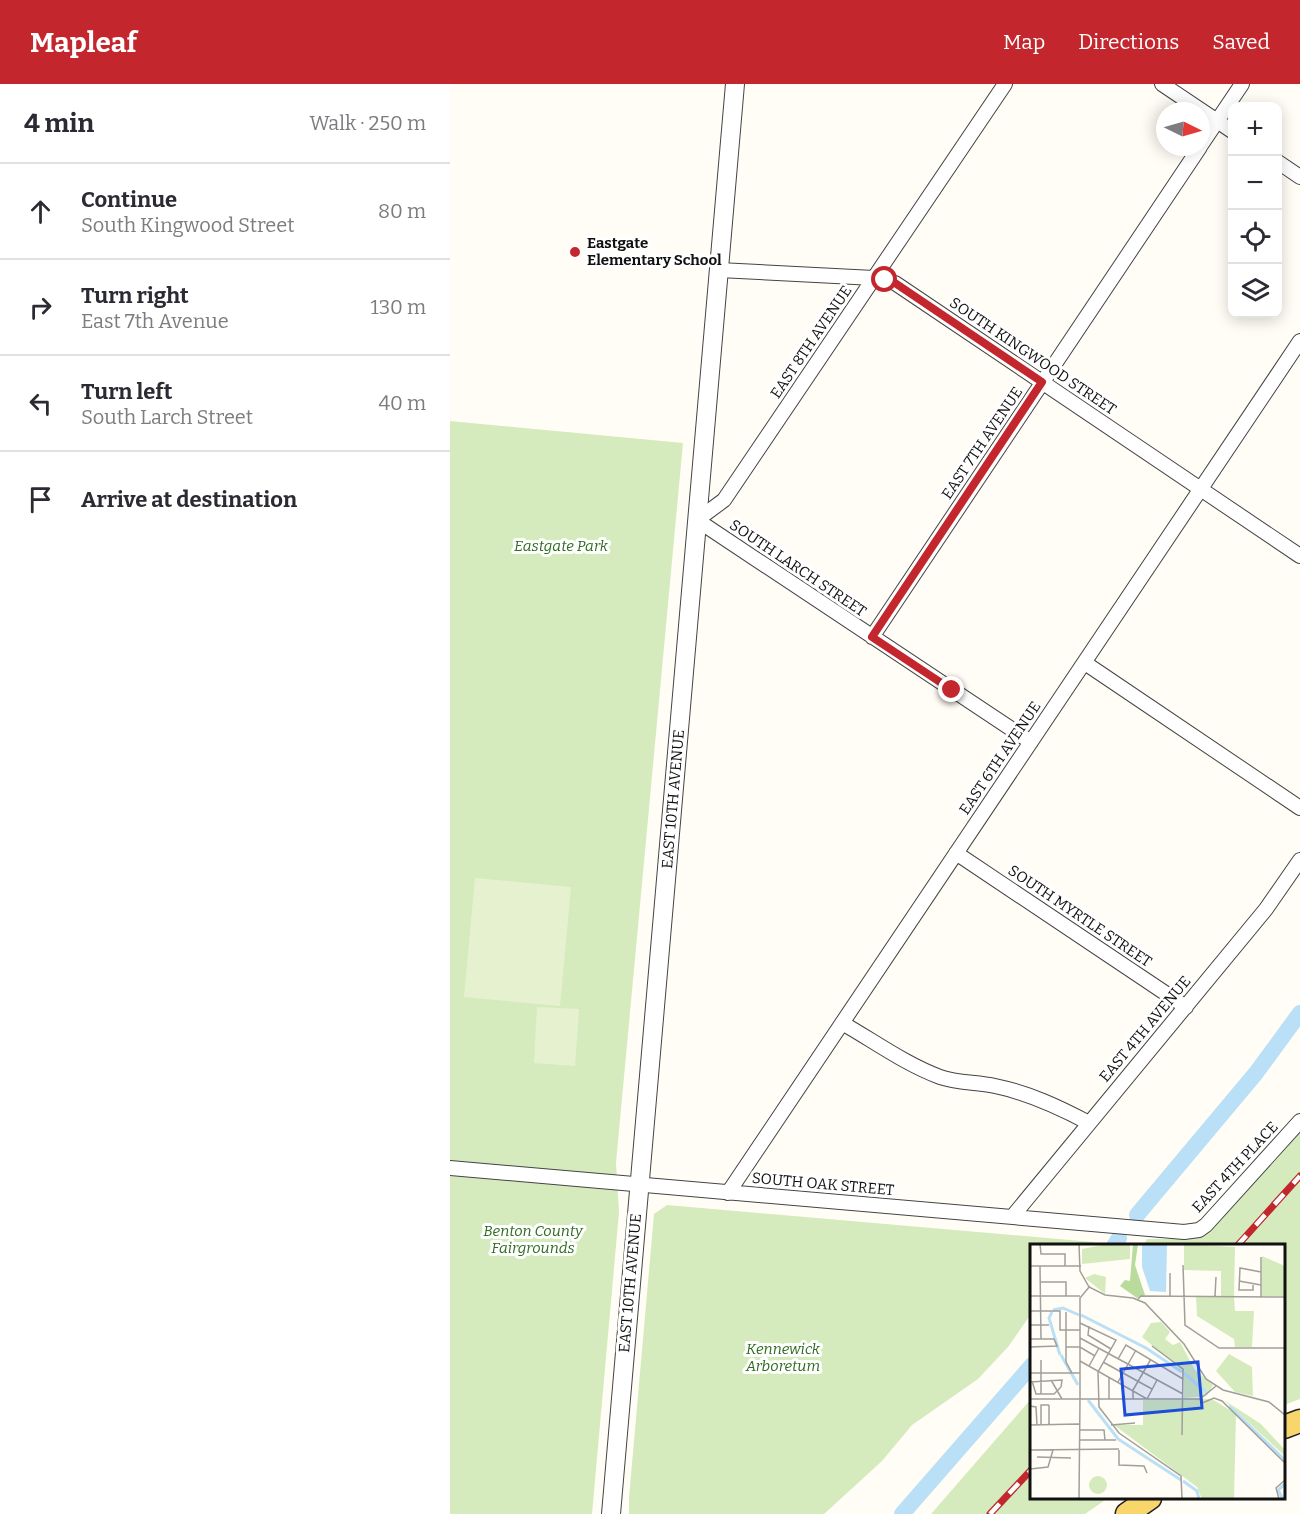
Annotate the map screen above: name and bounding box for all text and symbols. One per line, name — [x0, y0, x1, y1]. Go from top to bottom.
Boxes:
text: Mapleaf — [30, 26, 137, 59]
text: Map — [1003, 29, 1045, 55]
text: Directions — [1078, 29, 1179, 55]
text: Saved — [1212, 29, 1270, 55]
north arrow — [1156, 102, 1210, 156]
map controls — [1228, 102, 1282, 318]
button: + — [1228, 102, 1282, 156]
text: 4 min — [24, 108, 94, 139]
text: Walk · 250 m — [309, 111, 426, 135]
button: − — [1228, 156, 1282, 210]
text: Continue — [81, 186, 177, 213]
icon: ahead — [24, 195, 57, 228]
text: 80 m — [378, 199, 426, 223]
button: locate — [1228, 210, 1282, 264]
text: South Kingwood Street — [81, 213, 294, 237]
place label: Eastgate Elementary School — [587, 234, 722, 269]
marker: Eastgate Elementary School — [568, 245, 582, 259]
button: layers — [1228, 264, 1282, 318]
route start — [871, 266, 897, 292]
text: Turn right — [81, 282, 189, 309]
street label: EAST 8TH AVENUE — [767, 282, 855, 402]
icon: right — [24, 291, 57, 324]
street label: SOUTH KINGWOOD STREET — [946, 293, 1120, 419]
text: 130 m — [371, 295, 426, 319]
text: East 7th Avenue — [81, 309, 229, 333]
text: Turn left — [81, 378, 173, 405]
street label: EAST 7TH AVENUE — [938, 384, 1026, 502]
icon: left — [24, 387, 57, 420]
text: 40 m — [378, 391, 426, 415]
text: South Larch Street — [81, 405, 253, 429]
icon: arrive — [24, 483, 57, 516]
text: Arrive at destination — [81, 486, 297, 513]
street label: SOUTH LARCH STREET — [726, 516, 870, 621]
park label: Eastgate Park — [514, 537, 609, 555]
route end — [938, 676, 964, 702]
street label: EAST 6TH AVENUE — [955, 698, 1045, 818]
street label: EAST 10TH AVENUE — [658, 729, 688, 869]
street label: SOUTH MYRTLE STREET — [1005, 861, 1155, 971]
street label: EAST 4TH AVENUE — [1096, 972, 1194, 1086]
street label: EAST 4TH PLACE — [1188, 1118, 1282, 1216]
street label: SOUTH OAK STREET — [751, 1169, 895, 1199]
street label: EAST 10TH AVENUE — [615, 1213, 645, 1353]
park label: Benton County Fairgrounds — [483, 1222, 584, 1257]
inset map — [1030, 1244, 1285, 1499]
park label: Kennewick Arboretum — [745, 1340, 821, 1375]

